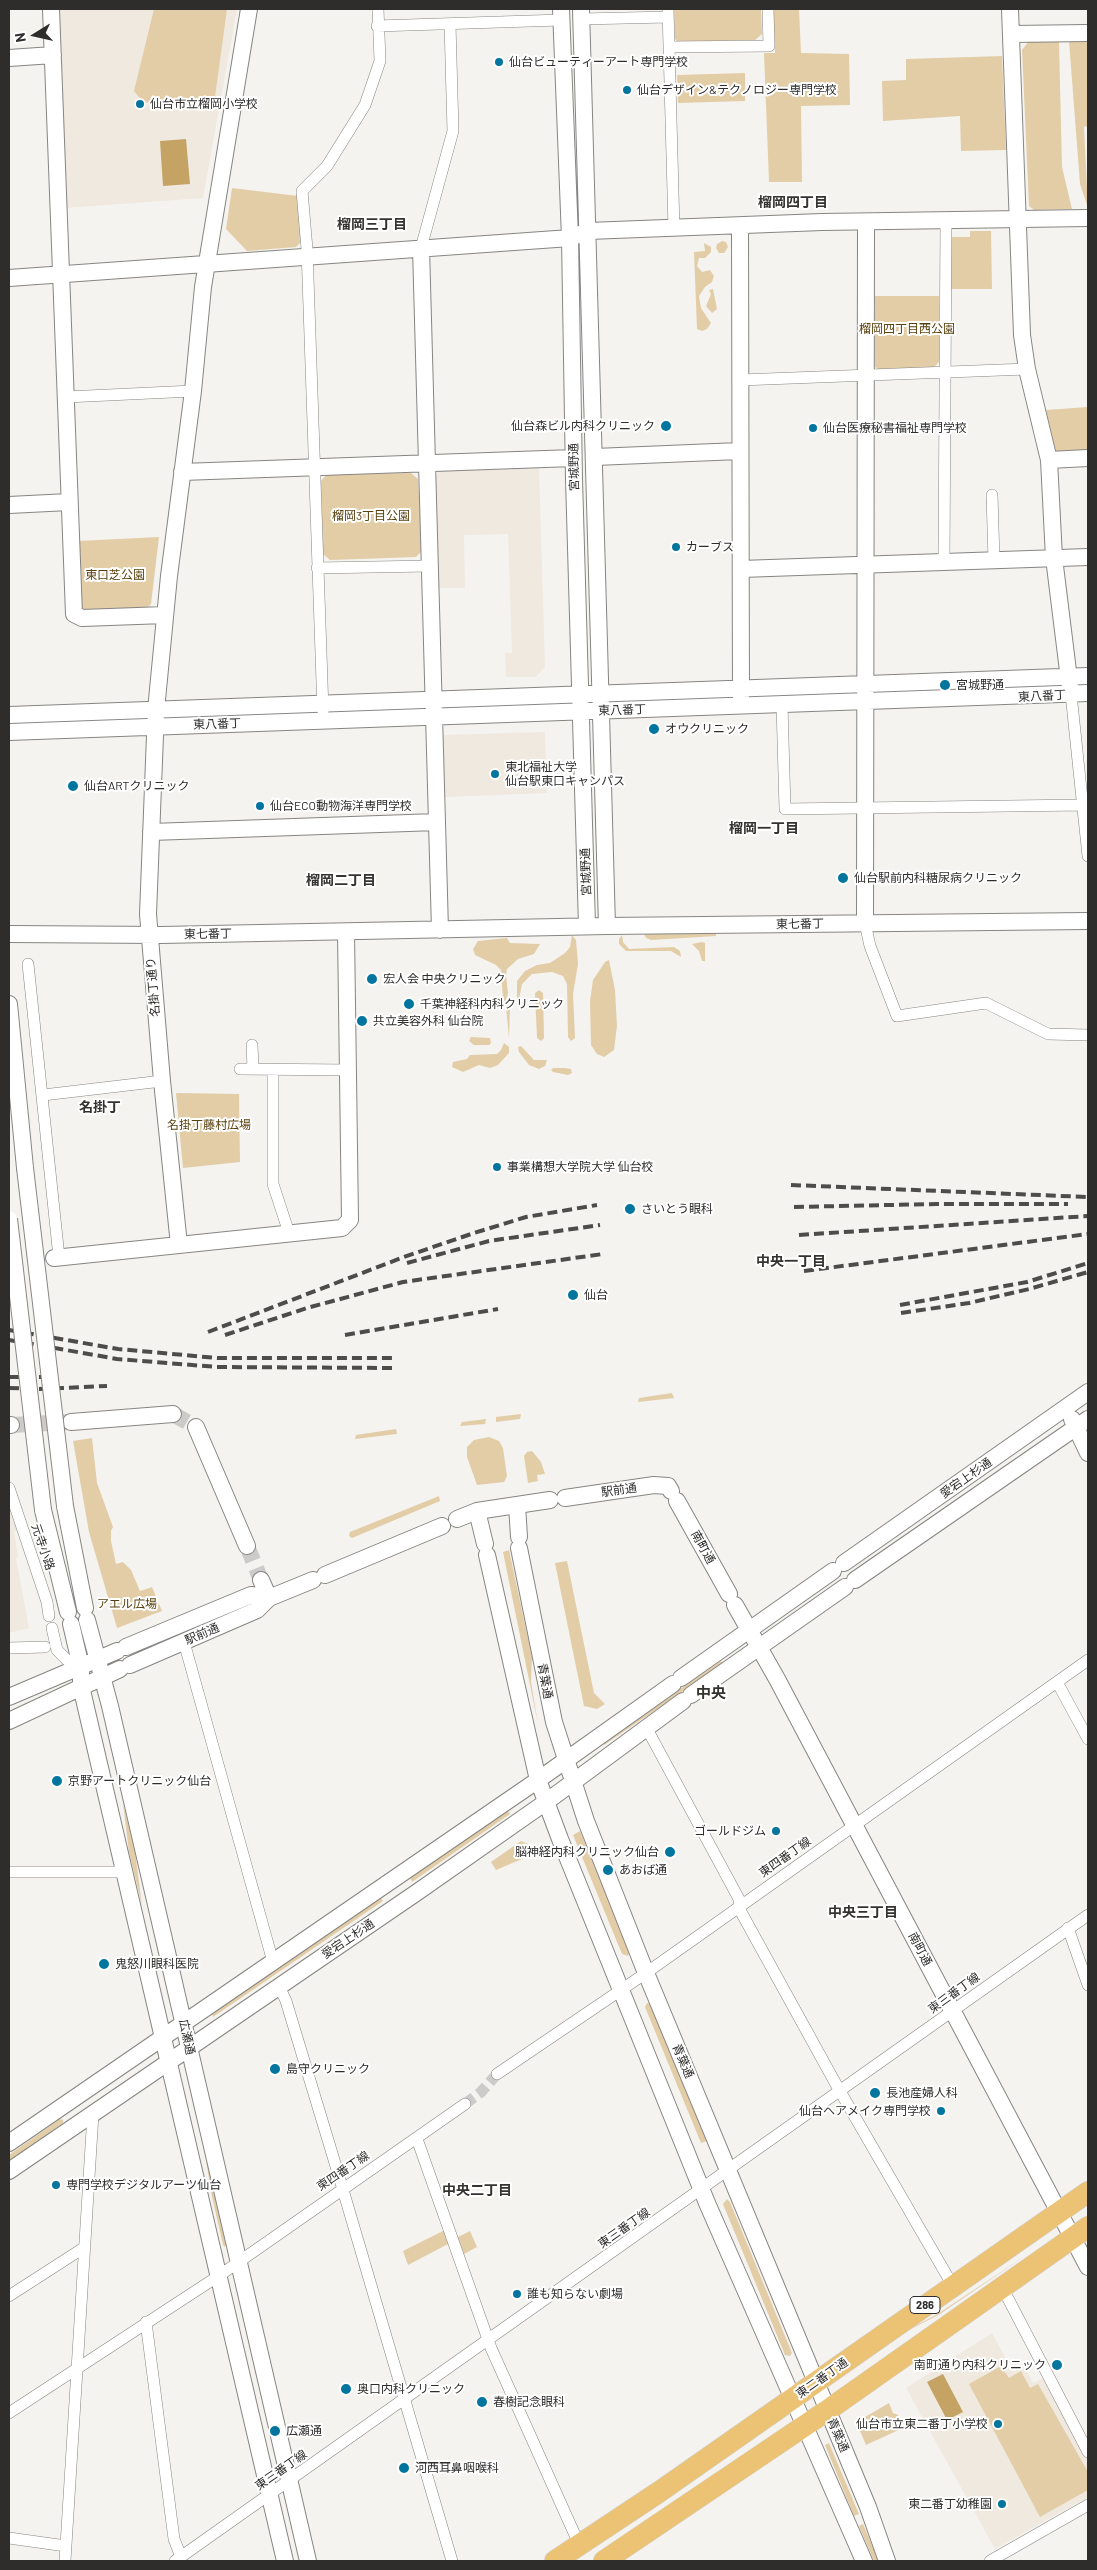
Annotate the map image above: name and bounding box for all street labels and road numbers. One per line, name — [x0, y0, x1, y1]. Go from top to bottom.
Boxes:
street label: 宮城野通 — [566, 443, 582, 491]
street label: 東八番丁 — [1018, 688, 1066, 704]
street label: 東八番丁 — [598, 702, 646, 718]
street label: 東八番丁 — [193, 716, 241, 732]
street label: 宮城野通 — [578, 848, 594, 896]
street label: 東七番丁 — [776, 916, 824, 932]
street label: 東七番丁 — [184, 926, 232, 942]
street label: 名掛丁通り — [143, 956, 163, 1018]
street label: 愛宕上杉通 — [937, 1455, 995, 1501]
street label: 駅前通 — [600, 1480, 638, 1500]
street label: 元寺小路 — [28, 1522, 58, 1572]
street label: 南町通 — [688, 1528, 718, 1566]
street label: 駅前通 — [183, 1620, 221, 1648]
street label: 青葉通 — [534, 1662, 556, 1700]
street label: 東四番丁線 — [756, 1834, 814, 1880]
street label: 愛宕上杉通 — [319, 1916, 377, 1962]
street label: 南町通 — [905, 1930, 935, 1968]
street label: 東三番丁線 — [925, 1970, 983, 2016]
street label: 広瀬通 — [176, 2018, 198, 2056]
street label: 青葉通 — [669, 2042, 697, 2080]
street label: 東四番丁線 — [314, 2148, 372, 2194]
street label: 東三番丁線 — [595, 2205, 653, 2251]
road number: 286 — [910, 2296, 940, 2314]
street label: 東二番丁通 — [793, 2355, 851, 2401]
street label: 青葉通 — [824, 2416, 852, 2454]
street label: 東三番丁線 — [252, 2447, 310, 2493]

